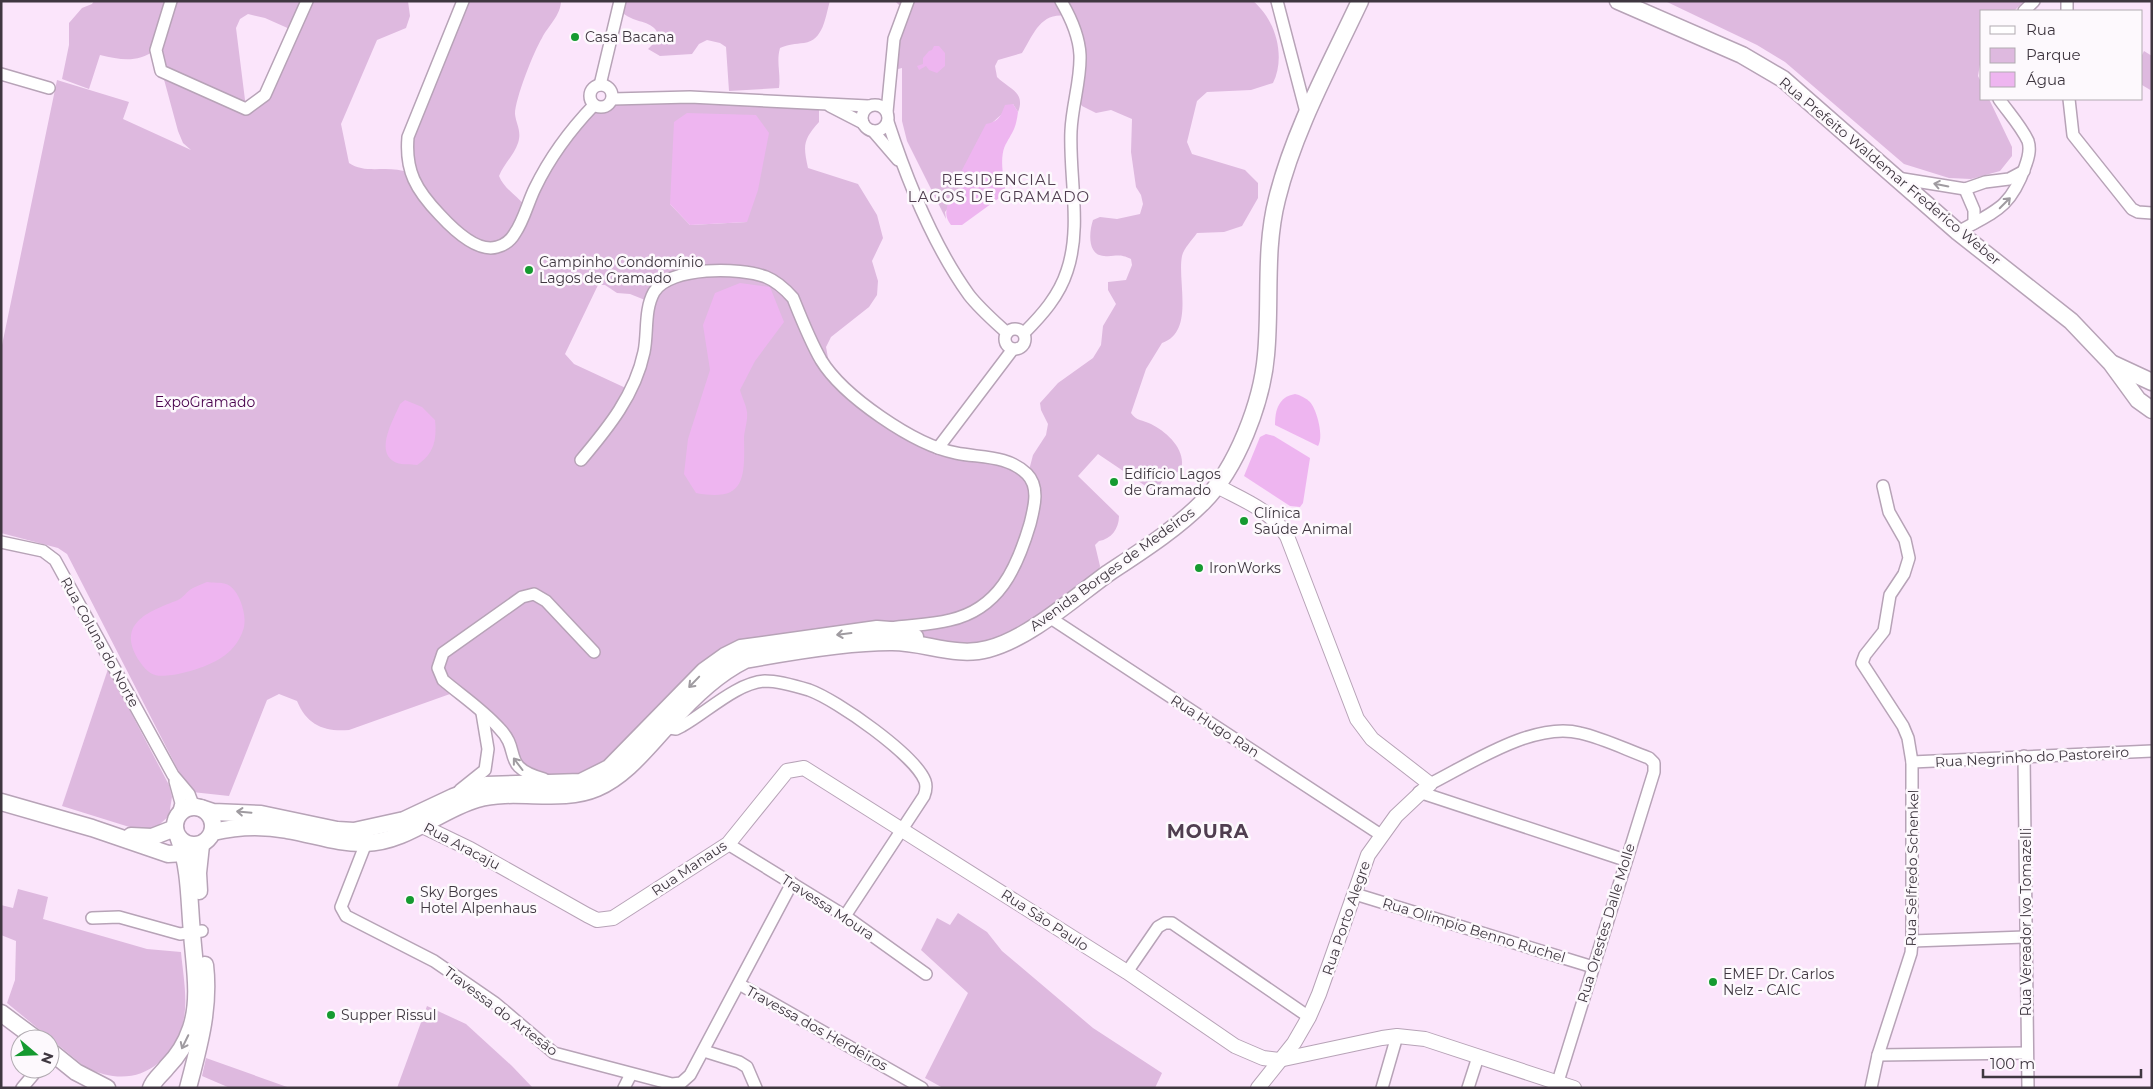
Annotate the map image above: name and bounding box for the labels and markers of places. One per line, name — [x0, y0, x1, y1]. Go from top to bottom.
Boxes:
place label: Casa Bacana — [585, 28, 675, 46]
marker: Casa Bacana — [569, 31, 581, 43]
place label: Campinho Condomínio Lagos de Gramado — [539, 253, 704, 287]
marker: Campinho Condomínio Lagos de Gramado — [523, 264, 535, 276]
place label: Edifício Lagos de Gramado — [1124, 465, 1221, 499]
marker: Edifício Lagos de Gramado — [1108, 476, 1120, 488]
place label: Clínica Saúde Animal — [1254, 504, 1352, 538]
marker: Clínica Saúde Animal — [1238, 515, 1250, 527]
place label: IronWorks — [1209, 559, 1281, 577]
marker: IronWorks — [1193, 562, 1205, 574]
place label: Sky Borges Hotel Alpenhaus — [420, 883, 537, 917]
marker: Sky Borges Hotel Alpenhaus — [404, 894, 416, 906]
place label: EMEF Dr. Carlos Nelz - CAIC — [1723, 965, 1834, 999]
marker: EMEF Dr. Carlos Nelz - CAIC — [1707, 976, 1719, 988]
place label: Supper Rissul — [341, 1006, 436, 1024]
marker: Supper Rissul — [325, 1009, 337, 1021]

